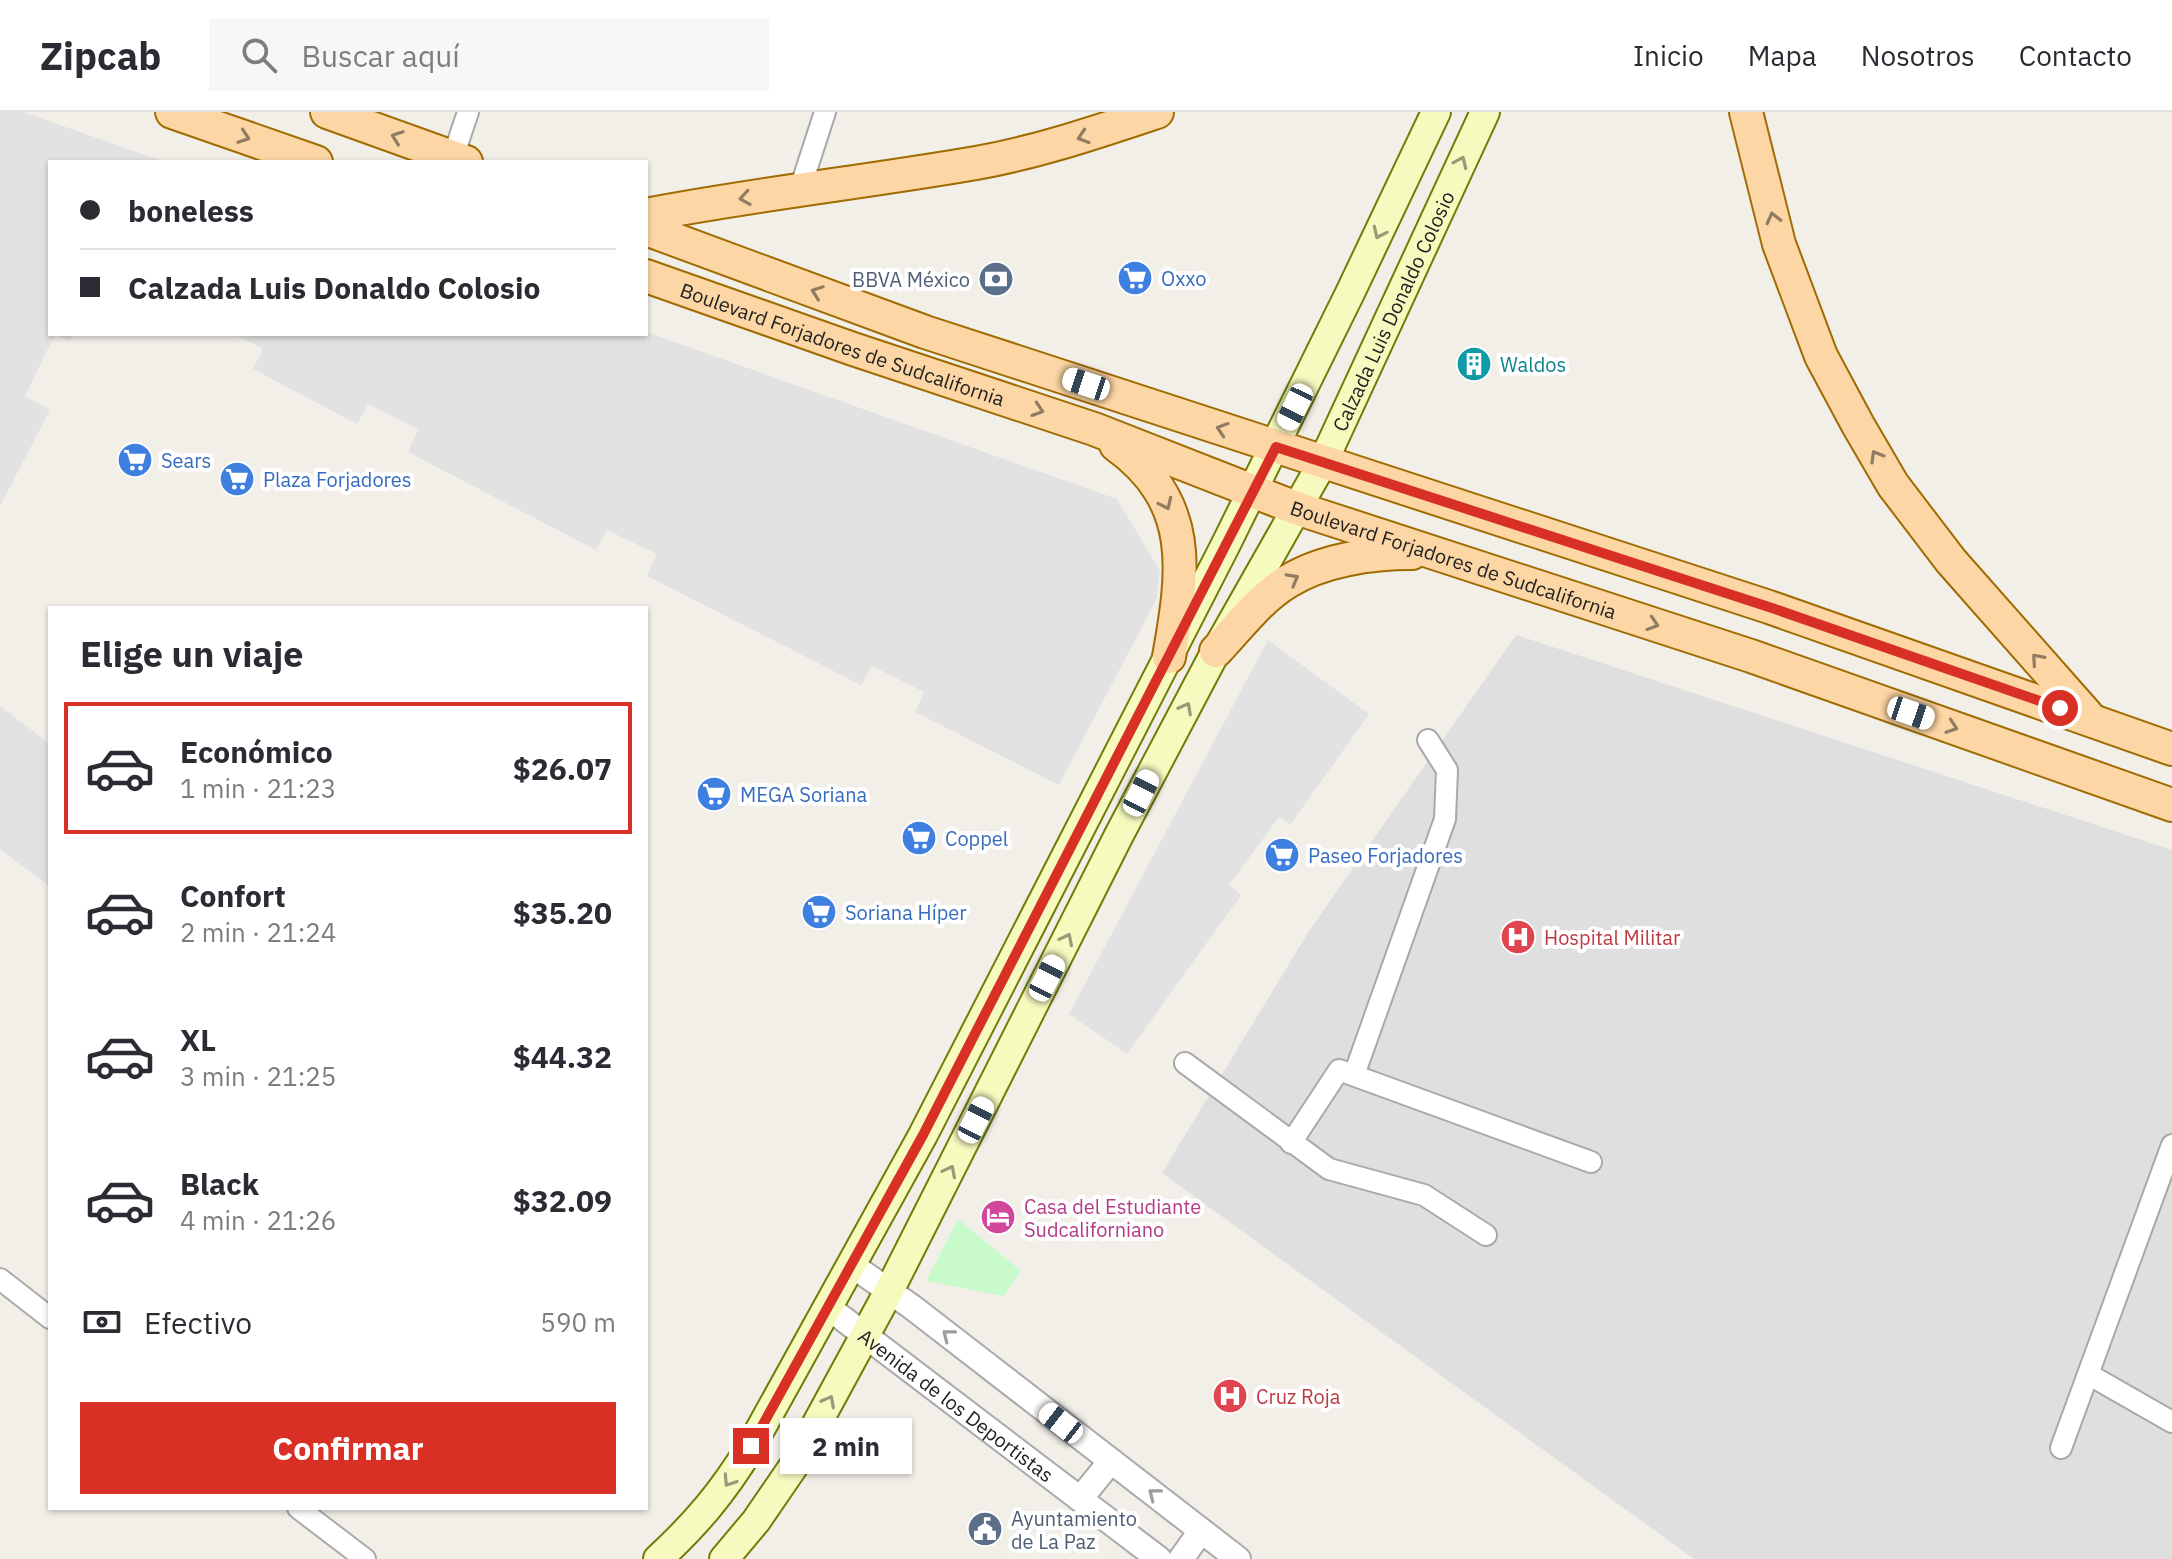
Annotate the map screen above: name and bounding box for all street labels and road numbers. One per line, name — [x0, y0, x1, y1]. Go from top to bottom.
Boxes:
street label: Calzada Luis Donaldo Colosio — [1326, 186, 1460, 436]
street label: Boulevard Forjadores de Sudcalifornia — [677, 276, 1009, 412]
street label: Boulevard Forjadores de Sudcalifornia — [1287, 494, 1620, 625]
street label: Avenida de los Deportistas — [853, 1322, 1060, 1488]

